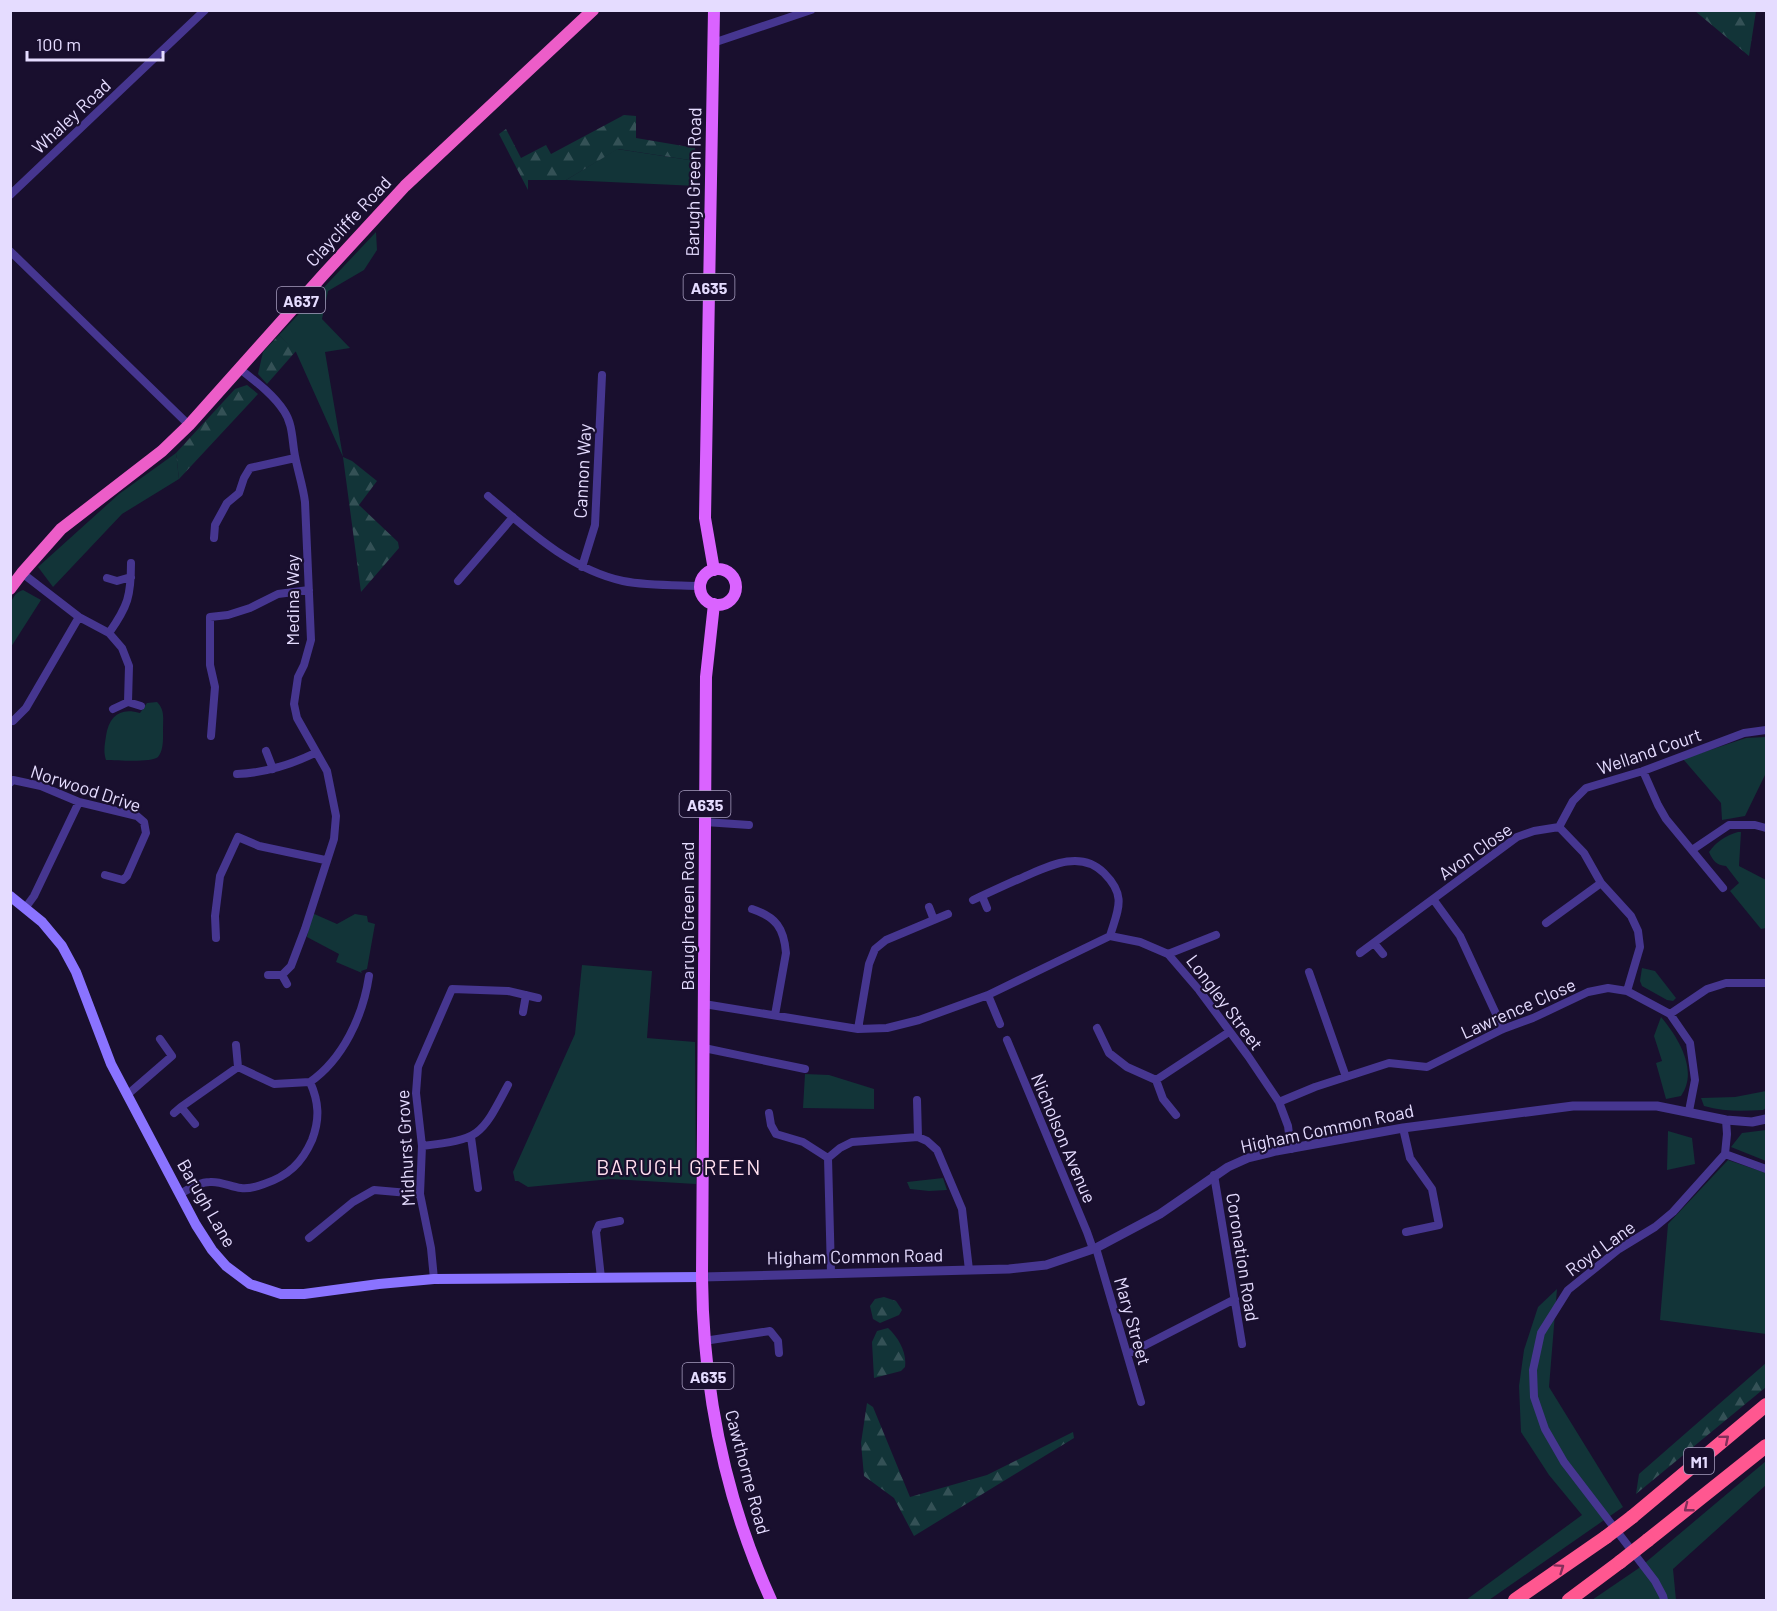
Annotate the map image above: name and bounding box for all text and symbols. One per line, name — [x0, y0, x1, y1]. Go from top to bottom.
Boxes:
scale bar — [27, 24, 164, 62]
text: 100 m — [36, 33, 81, 55]
street label: Whaley Road — [27, 74, 115, 158]
street label: Barugh Green Road — [681, 107, 705, 257]
street label: Claycliffe Road — [301, 171, 395, 271]
road number: A635 — [684, 274, 734, 300]
road number: A637 — [277, 287, 325, 313]
street label: Cannon Way — [569, 423, 595, 519]
street label: Medina Way — [281, 554, 303, 646]
street label: Welland Court — [1594, 723, 1704, 779]
street label: Norwood Drive — [28, 760, 144, 816]
road number: A635 — [680, 791, 730, 817]
street label: Avon Close — [1434, 818, 1516, 884]
street label: Barugh Green Road — [676, 841, 698, 991]
street label: Longley Street — [1182, 950, 1268, 1054]
street label: Lawrence Close — [1457, 973, 1579, 1043]
street label: Nicholson Avenue — [1027, 1070, 1101, 1206]
street label: Midhurst Grove — [391, 1089, 419, 1207]
street label: Higham Common Road — [1238, 1099, 1416, 1157]
district label: BARUGH GREEN — [596, 1154, 762, 1179]
street label: Barugh Lane — [173, 1155, 241, 1251]
street label: Coronation Road — [1222, 1191, 1264, 1323]
street label: Royd Lane — [1561, 1215, 1639, 1281]
street label: Higham Common Road — [766, 1243, 944, 1269]
street label: Mary Street — [1110, 1275, 1156, 1367]
road number: A635 — [682, 1363, 734, 1389]
street label: Cawthorne Road — [721, 1407, 775, 1537]
one-way arrow — [1718, 1436, 1729, 1447]
road number: M1 — [1684, 1448, 1714, 1474]
one-way arrow — [1683, 1501, 1694, 1512]
one-way arrow — [1553, 1564, 1564, 1575]

